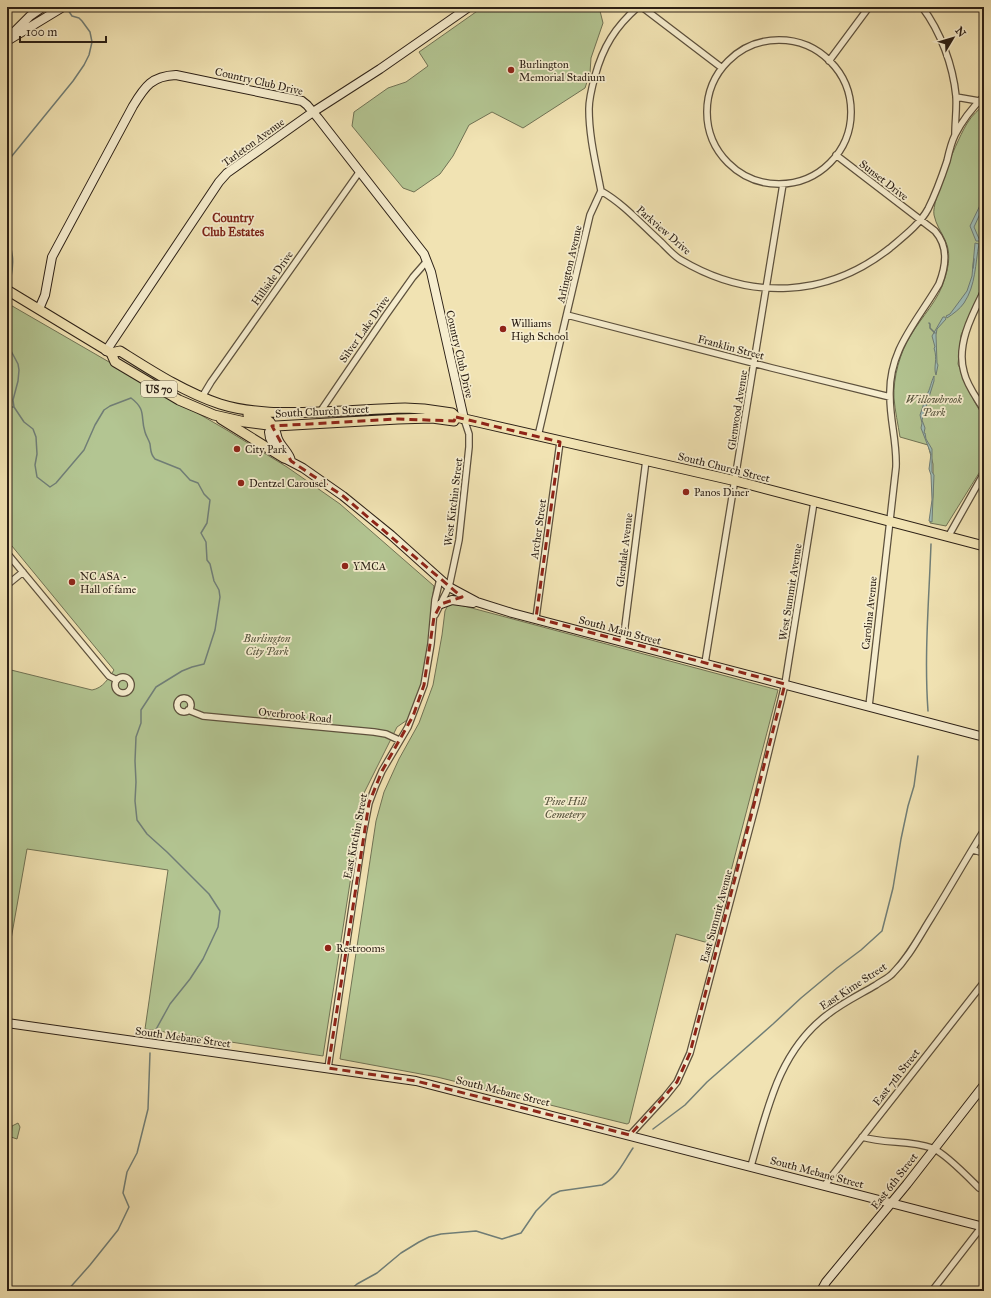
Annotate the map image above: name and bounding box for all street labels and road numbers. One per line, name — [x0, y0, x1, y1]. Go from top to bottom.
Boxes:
street label: Country Club Drive — [214, 65, 305, 98]
street label: Tarleton Avenue — [220, 115, 287, 169]
street label: Sunset Drive — [857, 157, 911, 204]
street label: Parkview Drive — [634, 203, 694, 258]
street label: Arlington Avenue — [554, 224, 585, 305]
street label: Hillside Drive — [249, 248, 296, 308]
street label: Silver Lake Drive — [337, 293, 393, 365]
street label: Country Club Drive — [443, 309, 476, 400]
street label: Franklin Street — [696, 332, 766, 363]
street label: Glenwood Avenue — [725, 369, 750, 451]
road number: US 70 — [141, 381, 177, 397]
street label: South Church Street — [275, 403, 369, 420]
street label: South Church Street — [677, 450, 771, 485]
street label: West Kitchin Street — [442, 457, 465, 547]
street label: Archer Street — [528, 498, 549, 561]
street label: Glendale Avenue — [613, 512, 636, 588]
street label: West Summit Avenue — [776, 542, 805, 641]
street label: Carolina Avenue — [859, 575, 880, 650]
street label: South Main Street — [577, 613, 663, 648]
street label: Overbrook Road — [258, 705, 333, 726]
street label: East Kitchin Street — [341, 792, 370, 880]
street label: East Summit Avenue — [698, 868, 735, 964]
street label: East Kime Street — [817, 960, 889, 1013]
street label: South Mebane Street — [134, 1024, 232, 1051]
street label: East 7th Street — [870, 1046, 923, 1108]
street label: South Mebane Street — [455, 1074, 551, 1109]
street label: East 6th Street — [868, 1150, 921, 1212]
street label: South Mebane Street — [769, 1154, 865, 1191]

